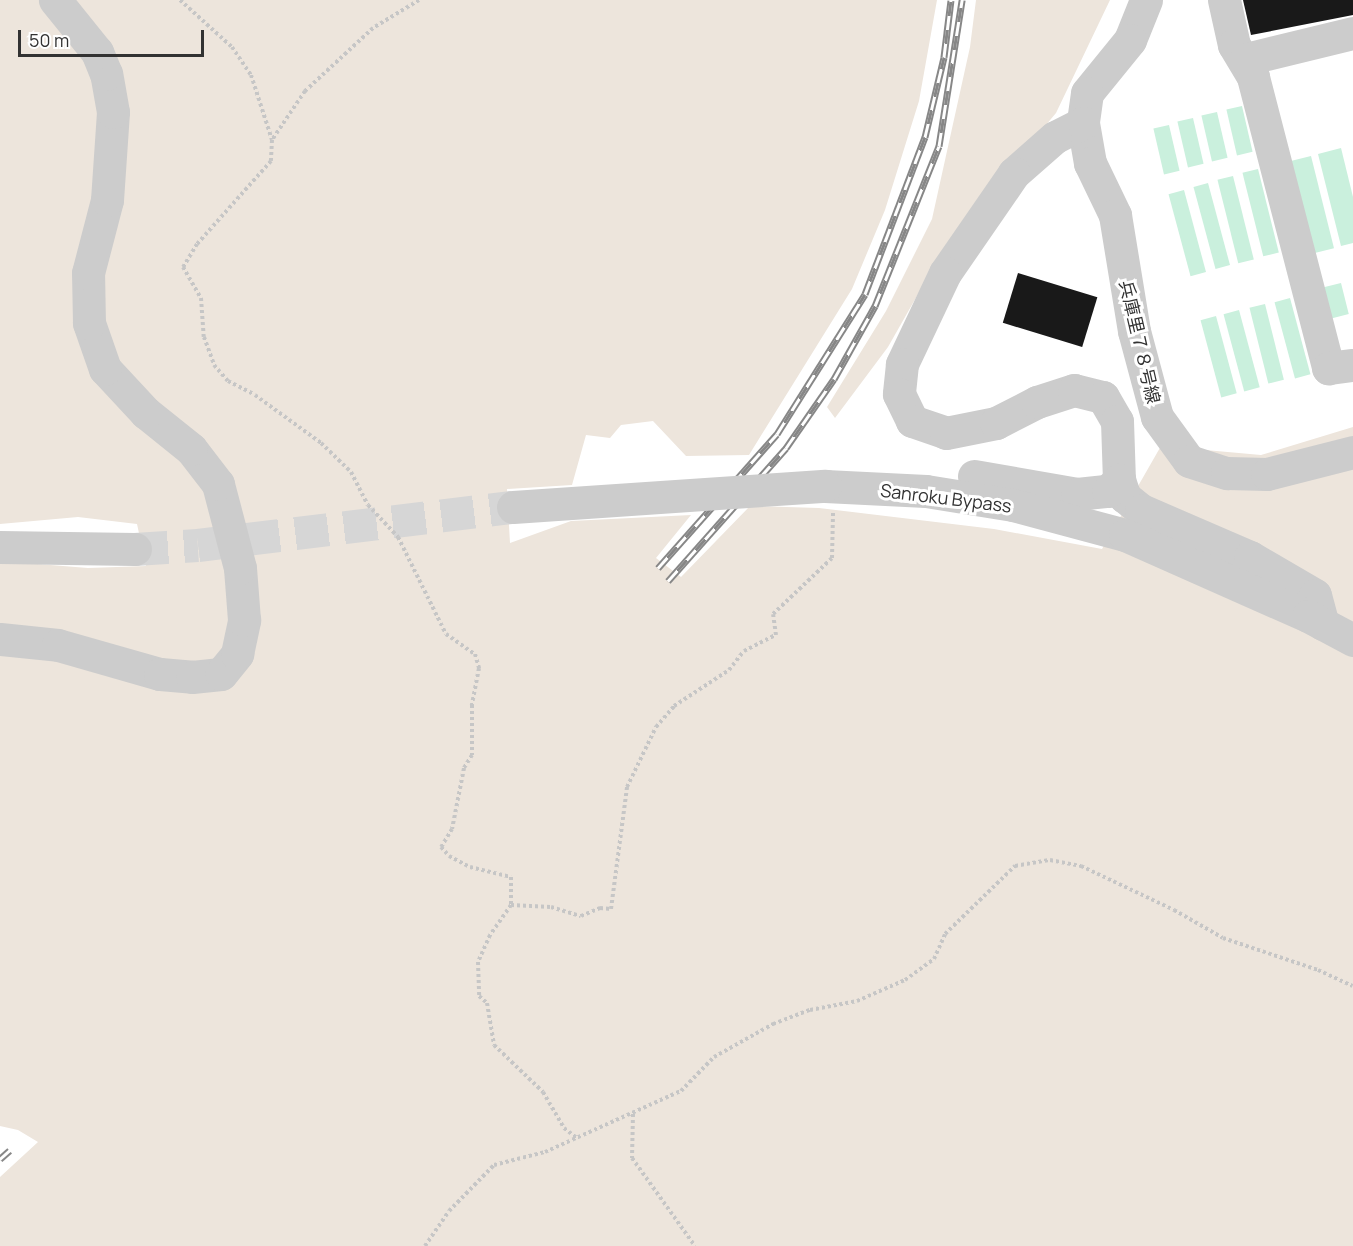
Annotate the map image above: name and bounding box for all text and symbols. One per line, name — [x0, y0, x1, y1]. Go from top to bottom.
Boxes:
scale bar — [21, 18, 207, 56]
text: 50 m — [29, 28, 69, 52]
street label: 兵庫里７８号線 — [1115, 278, 1165, 406]
street label: Sanroku Bypass — [879, 479, 1013, 517]

